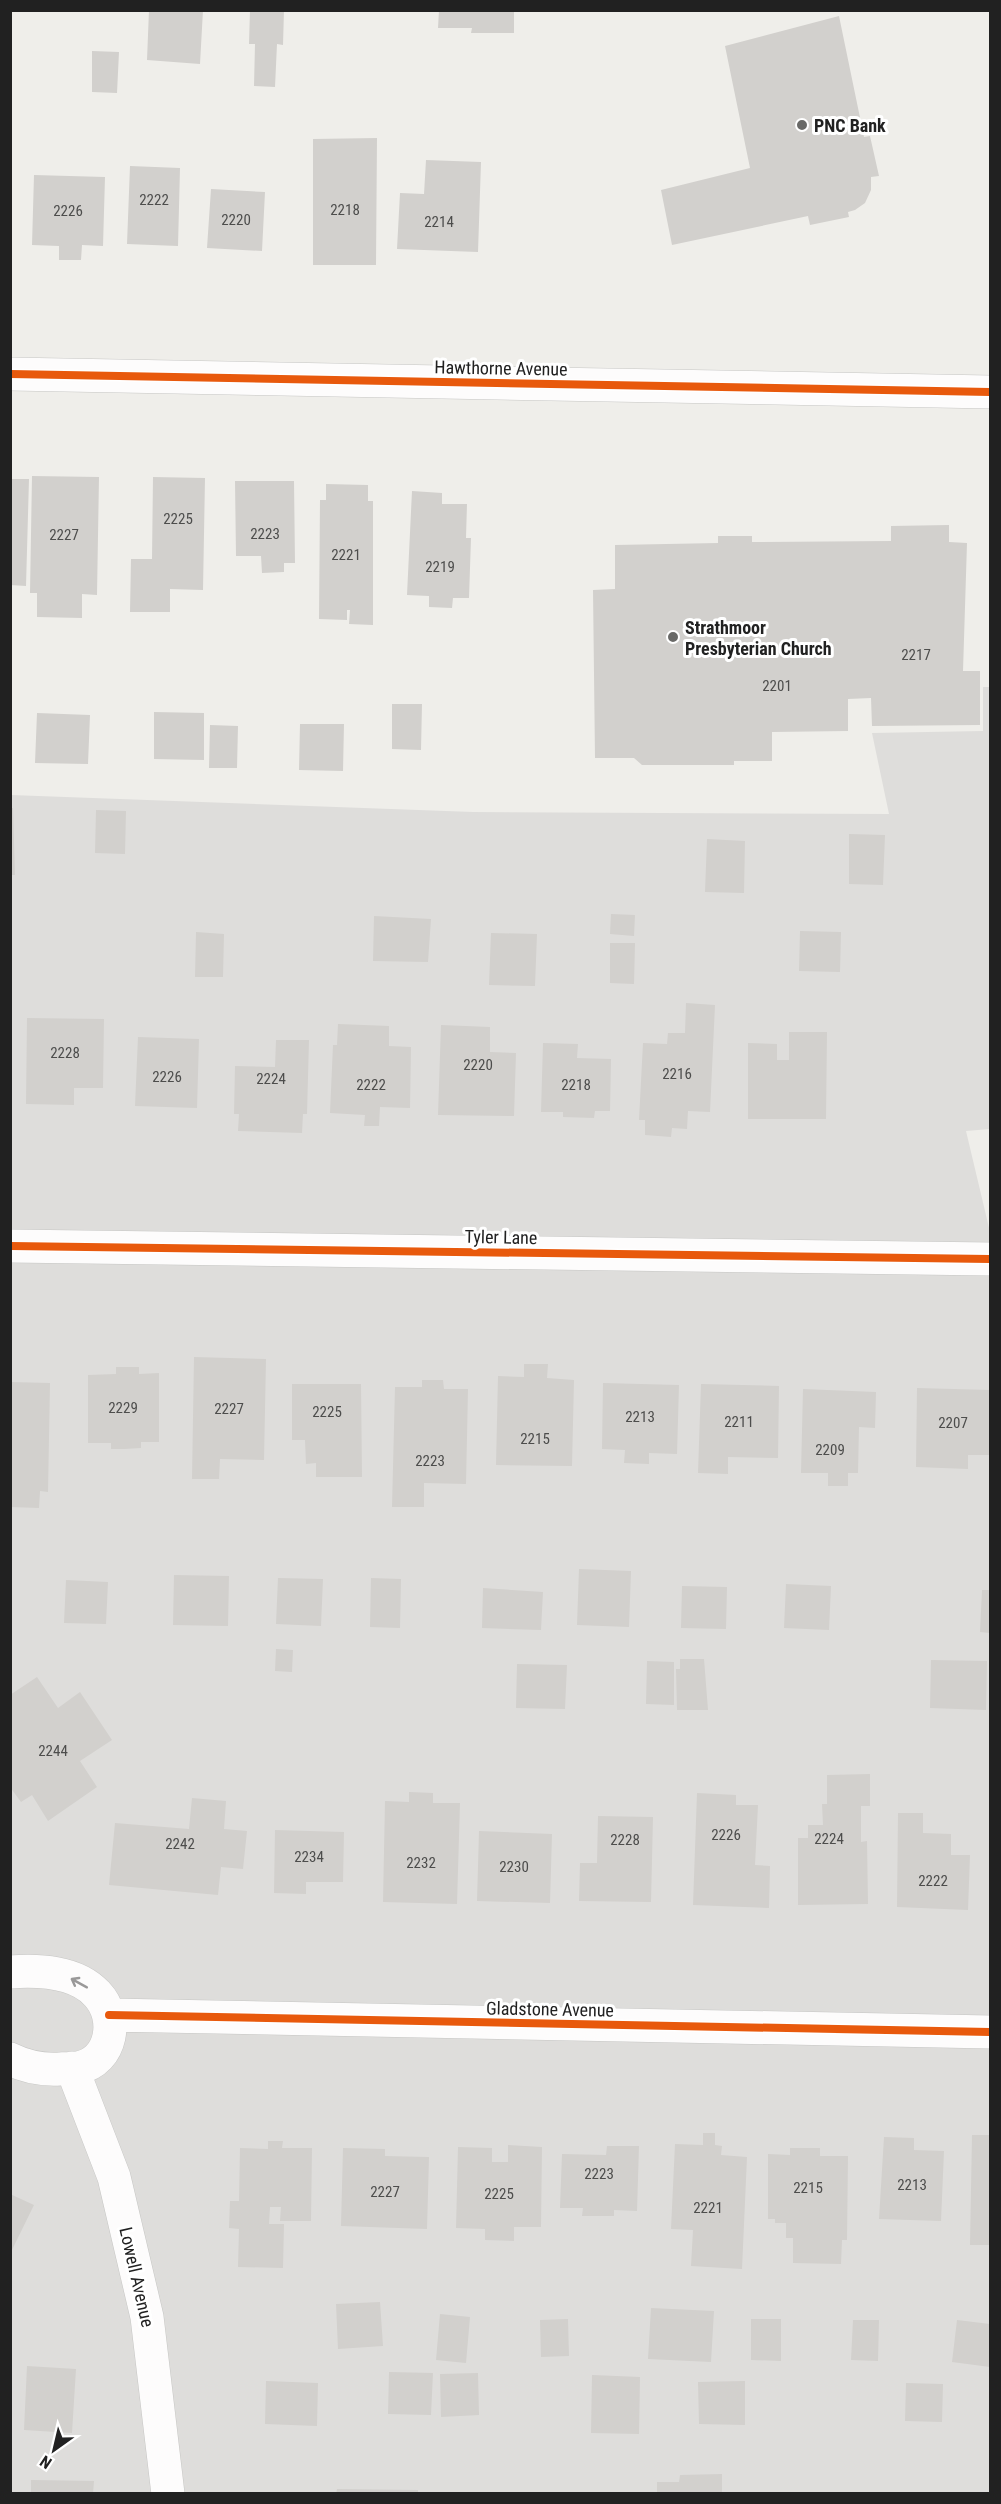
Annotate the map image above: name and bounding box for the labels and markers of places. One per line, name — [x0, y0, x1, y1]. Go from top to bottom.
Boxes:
place label: PNC Bank — [814, 115, 886, 136]
marker: PNC Bank — [795, 118, 809, 132]
place label: Strathmoor Presbyterian Church — [685, 617, 832, 659]
marker: Strathmoor Presbyterian Church — [666, 630, 680, 644]

